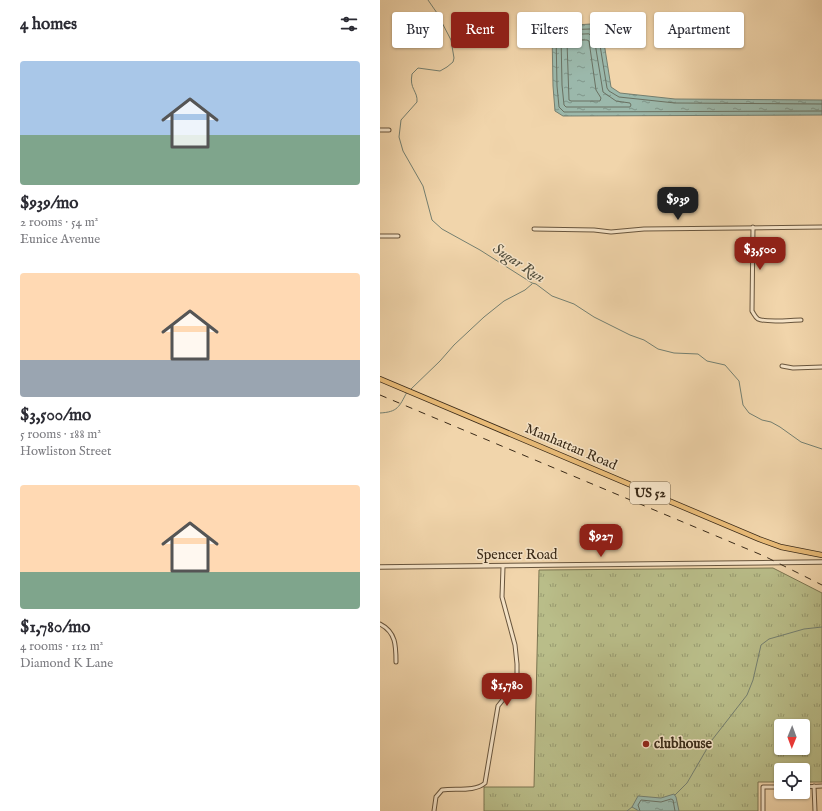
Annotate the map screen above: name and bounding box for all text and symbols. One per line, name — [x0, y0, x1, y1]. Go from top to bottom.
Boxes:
chip: Buy — [392, 12, 443, 48]
chip: Rent — [451, 12, 509, 48]
chip: Filters — [517, 12, 582, 48]
chip: New — [590, 12, 646, 48]
chip: Apartment — [654, 12, 744, 48]
icon: filters — [338, 13, 360, 35]
text: 4 homes — [20, 14, 77, 35]
icon: home — [154, 87, 226, 159]
pin: $939 — [654, 187, 702, 221]
text: $939 — [666, 191, 690, 208]
text: $939/mo — [20, 193, 78, 214]
text: 2 rooms · 54 m² — [20, 214, 98, 231]
text: Eunice Avenue — [20, 231, 100, 248]
pin: $3,500 — [727, 237, 793, 271]
water label: Sugar Run — [489, 239, 549, 288]
text: $3,500 — [744, 241, 776, 258]
icon: home — [154, 299, 226, 371]
text: $3,500/mo — [20, 405, 91, 426]
street label: Manhattan Road — [522, 420, 620, 475]
text: 5 rooms · 188 m² — [20, 426, 101, 443]
text: Howliston Street — [20, 443, 111, 460]
road number: US 52 — [630, 482, 670, 504]
icon: home — [154, 511, 226, 583]
pin: $927 — [577, 524, 625, 558]
text: $927 — [589, 528, 613, 545]
street label: Spencer Road — [477, 546, 558, 564]
text: $1,780/mo — [20, 617, 90, 638]
text: 4 rooms · 112 m² — [20, 638, 103, 655]
text: Diamond K Lane — [20, 655, 113, 672]
pin: $1,780 — [474, 673, 540, 707]
text: $1,780 — [491, 677, 523, 694]
north arrow — [774, 719, 810, 755]
map controls — [774, 719, 810, 799]
place label: clubhouse — [654, 735, 713, 753]
marker: clubhouse — [641, 739, 651, 749]
button: locate — [774, 763, 810, 799]

